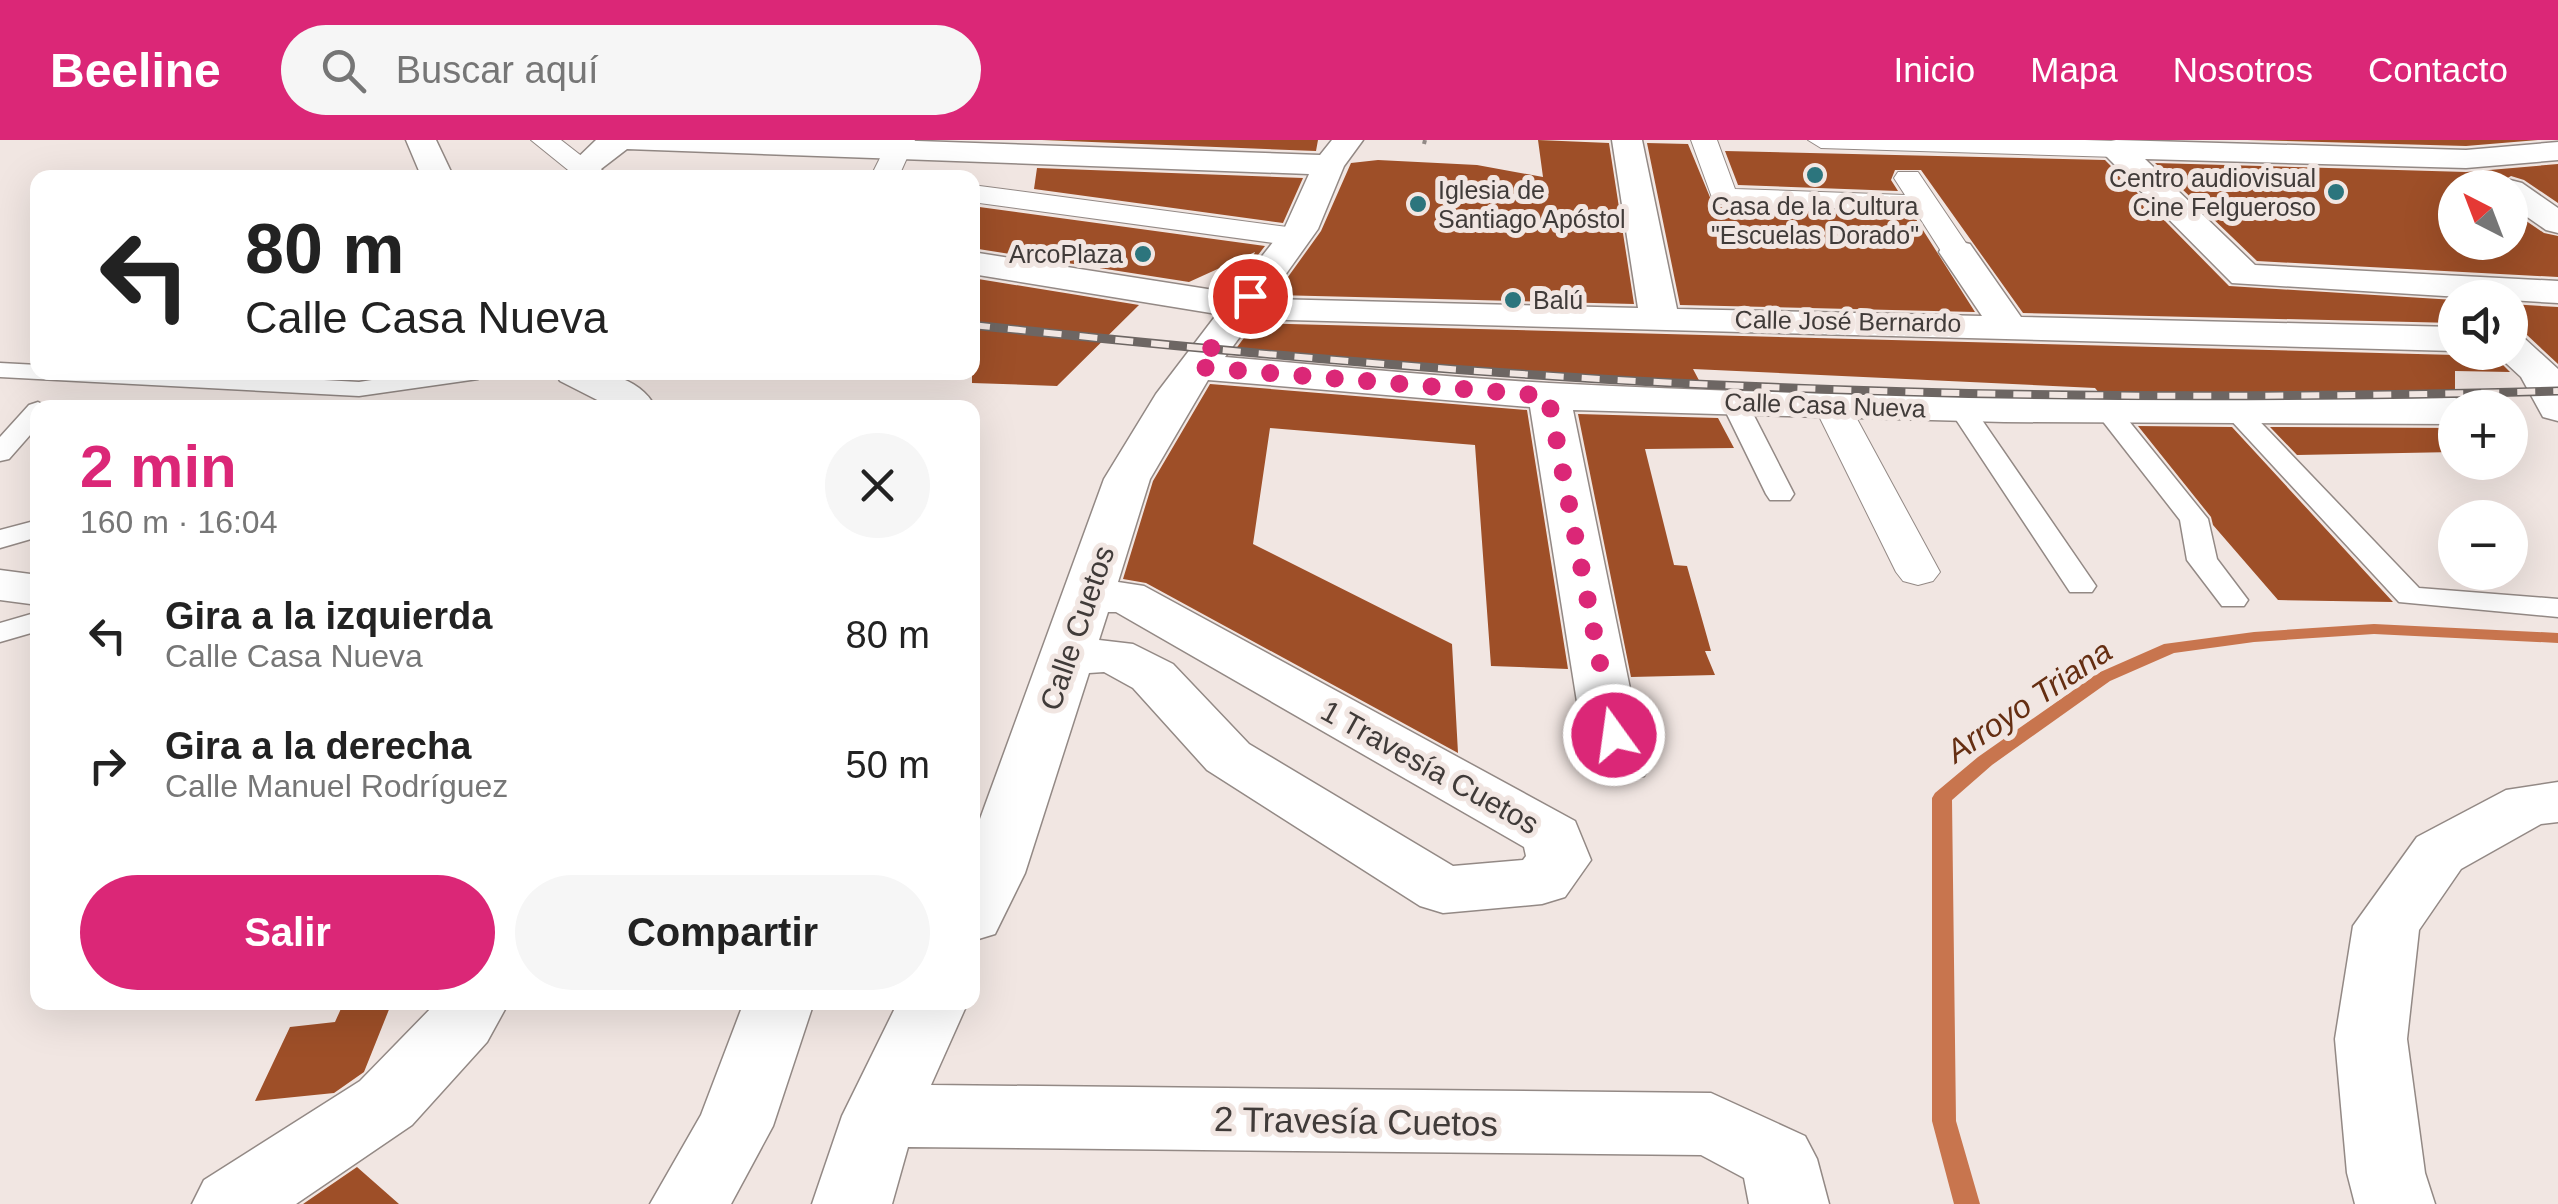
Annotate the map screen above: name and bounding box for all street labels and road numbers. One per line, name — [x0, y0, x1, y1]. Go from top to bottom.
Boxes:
street label: Calle José Bernardo — [1735, 305, 1961, 337]
street label: Calle Casa Nueva — [1724, 387, 1926, 423]
street label: Calle Cuetos — [1033, 541, 1121, 715]
street label: 1 Travesía Cuetos — [1316, 694, 1544, 840]
street label: 2 Travesía Cuetos — [1214, 1099, 1498, 1143]

